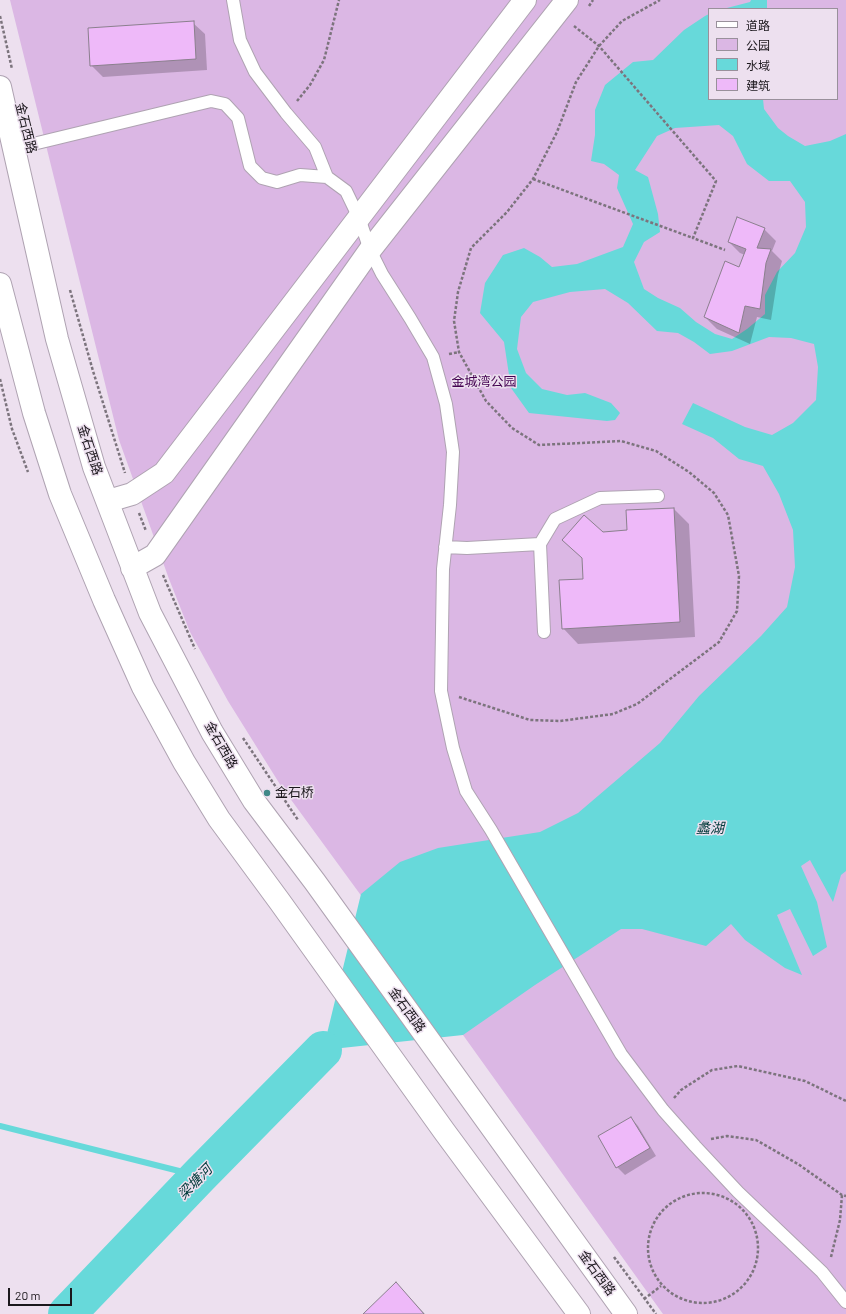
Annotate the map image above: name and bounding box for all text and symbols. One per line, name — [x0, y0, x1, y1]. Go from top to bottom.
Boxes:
legend — [708, 8, 838, 100]
text: 道路 — [746, 18, 770, 32]
text: 公园 — [746, 38, 770, 52]
text: 水域 — [746, 58, 770, 72]
text: 建筑 — [746, 78, 770, 92]
street label: 金石西路 — [12, 101, 40, 155]
park label: 金城湾公园 — [452, 374, 516, 390]
street label: 金石西路 — [75, 423, 105, 477]
street label: 金石西路 — [201, 719, 241, 771]
place label: 金石桥 — [275, 785, 314, 801]
marker: 金石桥 — [262, 788, 272, 798]
water label: 蠡湖 — [696, 820, 724, 836]
street label: 金石西路 — [385, 984, 429, 1036]
water label: 梁塘河 — [174, 1161, 216, 1203]
street label: 金石西路 — [575, 1247, 619, 1299]
scale bar — [10, 1280, 74, 1306]
text: 20 m — [15, 1288, 41, 1302]

